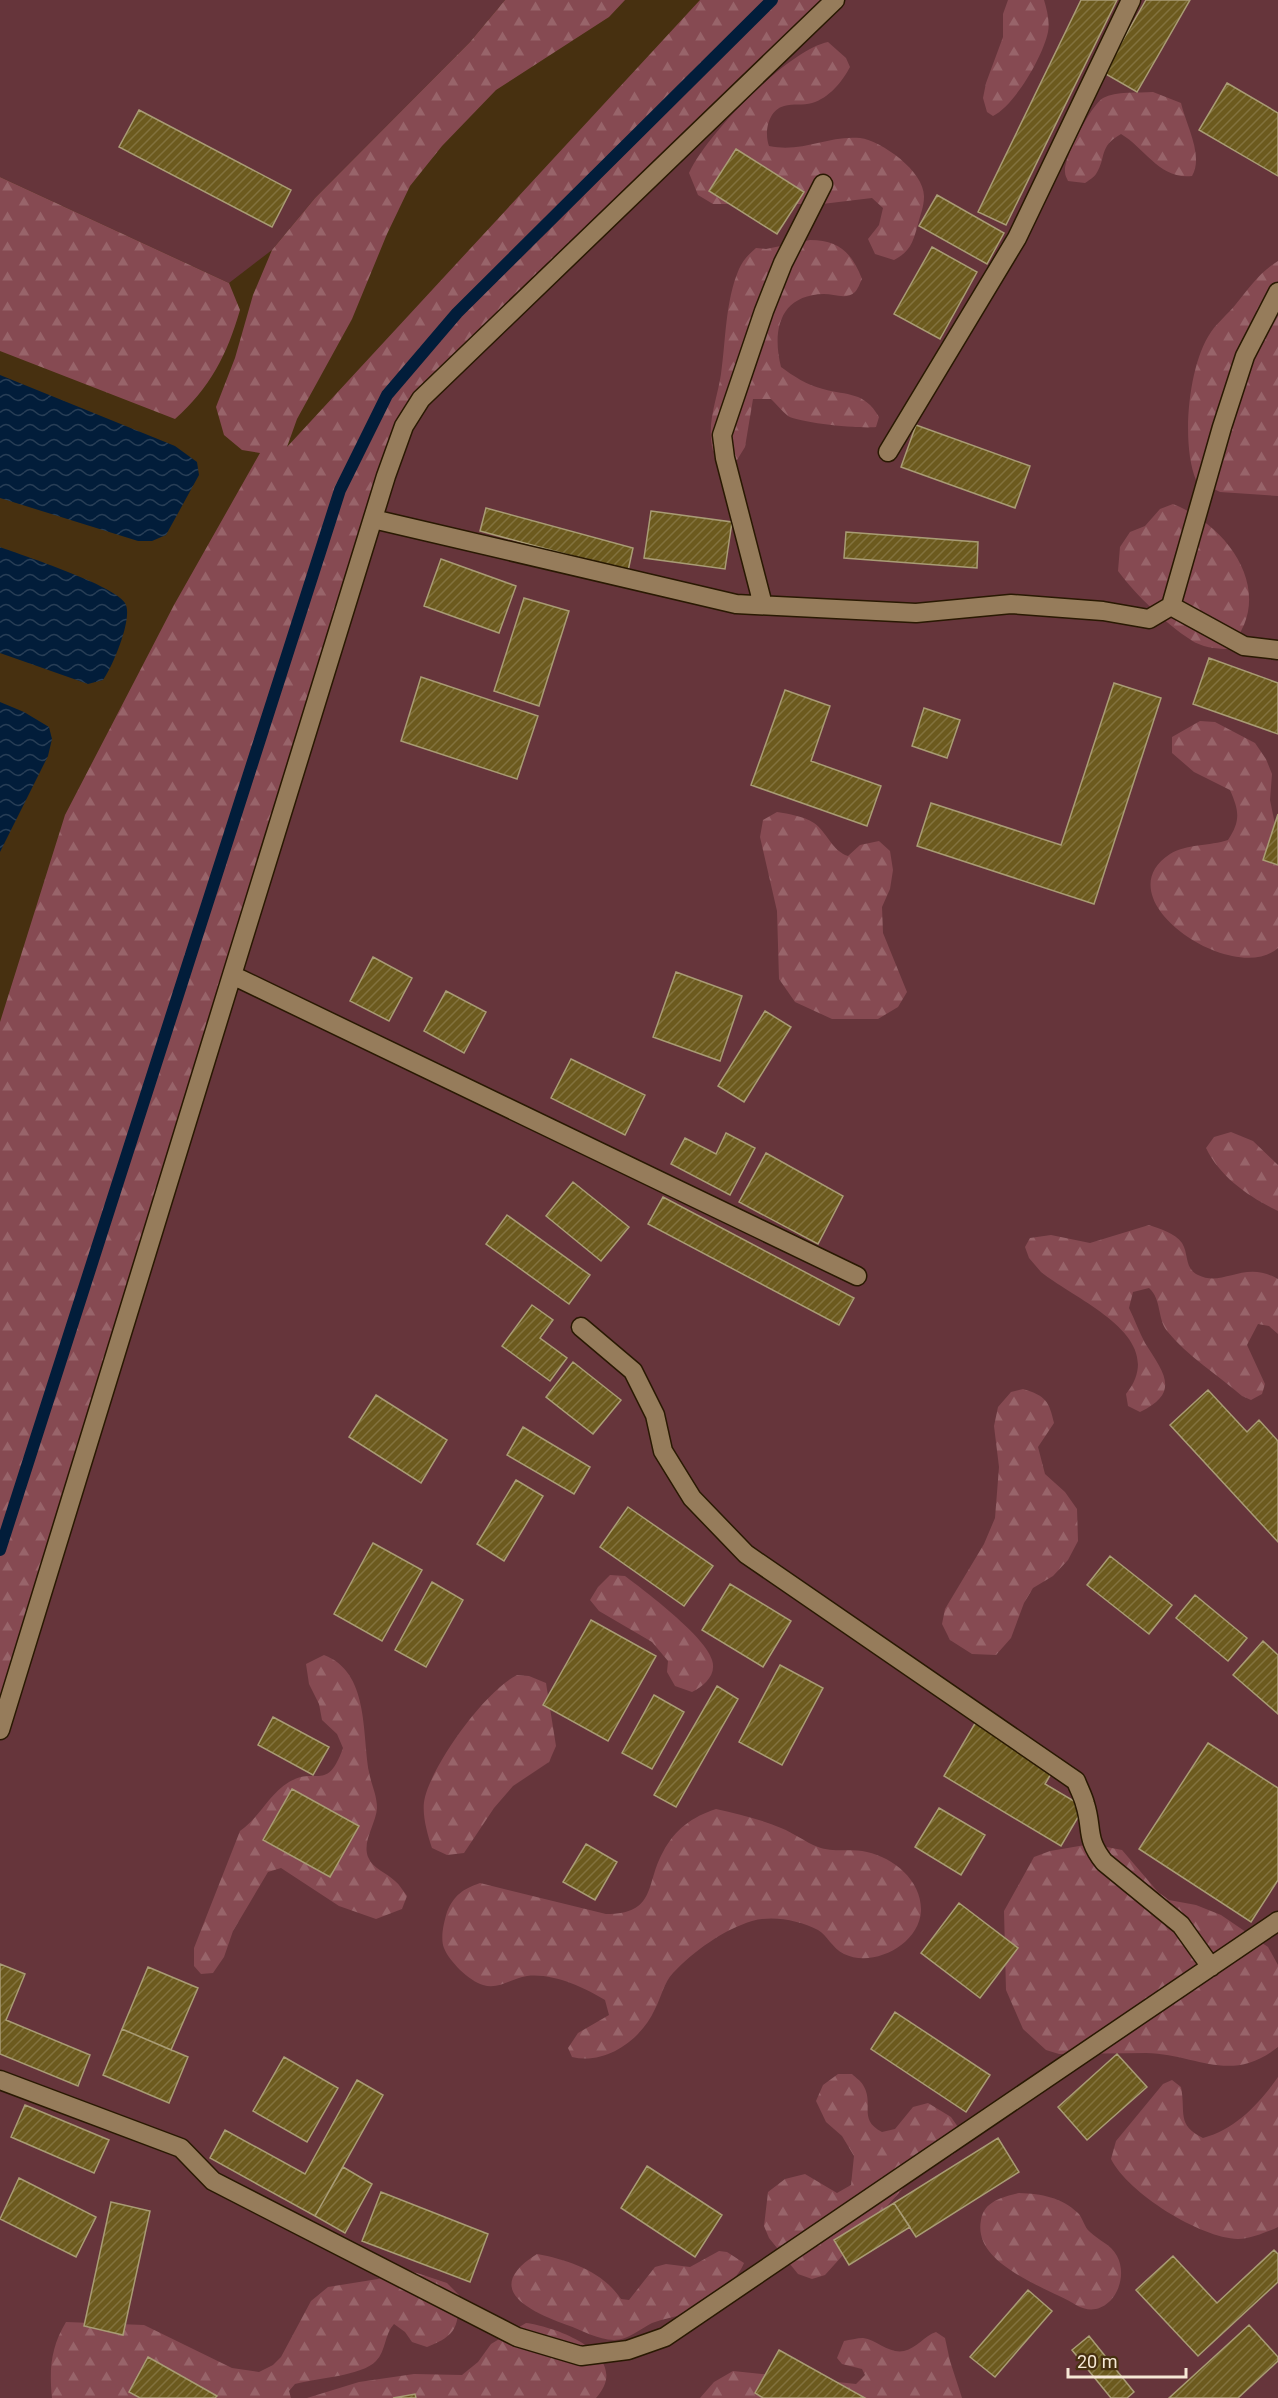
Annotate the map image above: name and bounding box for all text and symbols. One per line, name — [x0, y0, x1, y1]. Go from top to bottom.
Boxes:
scale bar — [1068, 2341, 1186, 2379]
text: 20 m — [1077, 2351, 1117, 2372]

